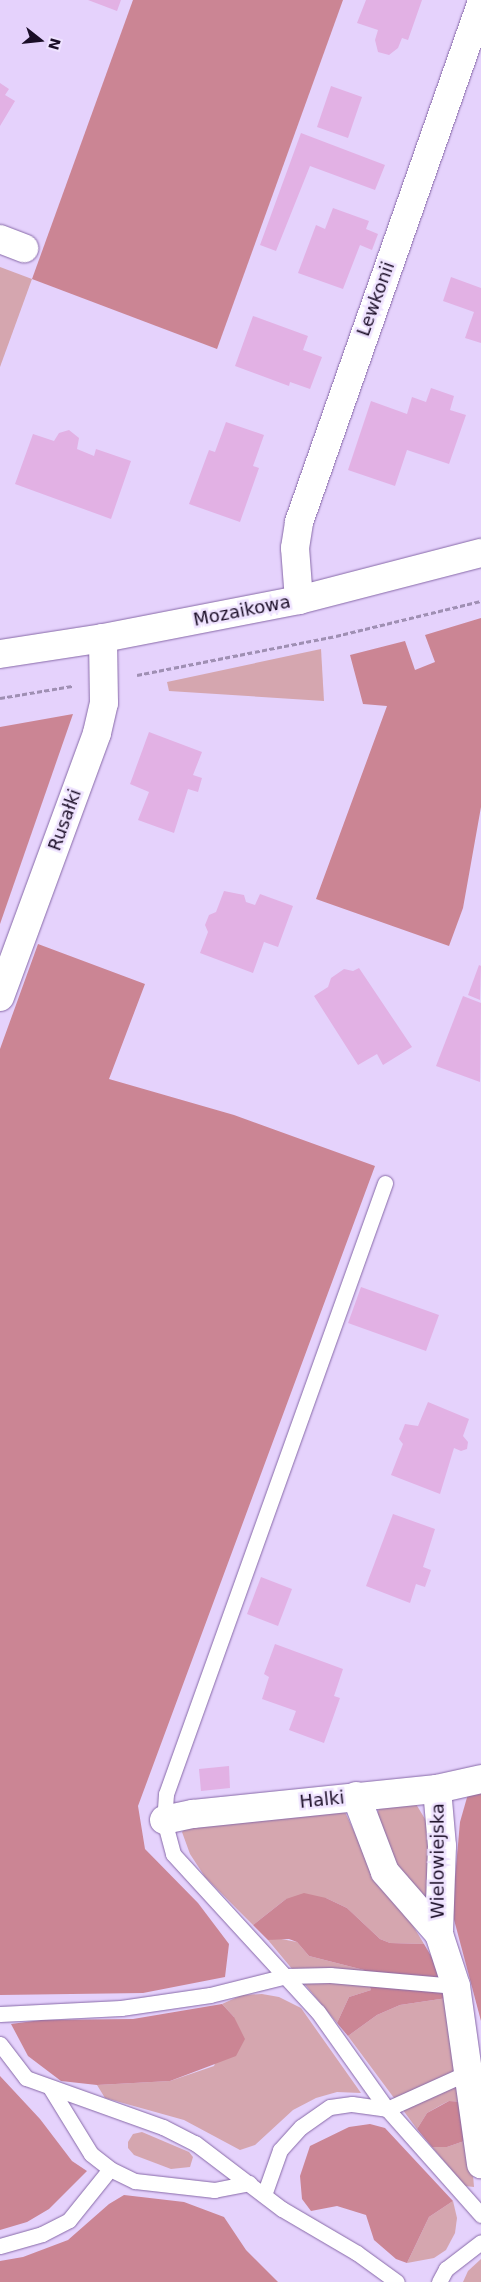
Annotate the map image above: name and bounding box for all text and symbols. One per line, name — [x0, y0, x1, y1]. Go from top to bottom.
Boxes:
north arrow — [15, 15, 65, 65]
text: N — [45, 36, 64, 52]
street label: Lewkonii — [353, 259, 399, 339]
street label: Mozaikowa — [192, 591, 292, 631]
street label: Rusałki — [44, 786, 86, 854]
street label: Halki — [298, 1787, 346, 1813]
street label: Wielowiejska — [427, 1803, 449, 1919]

